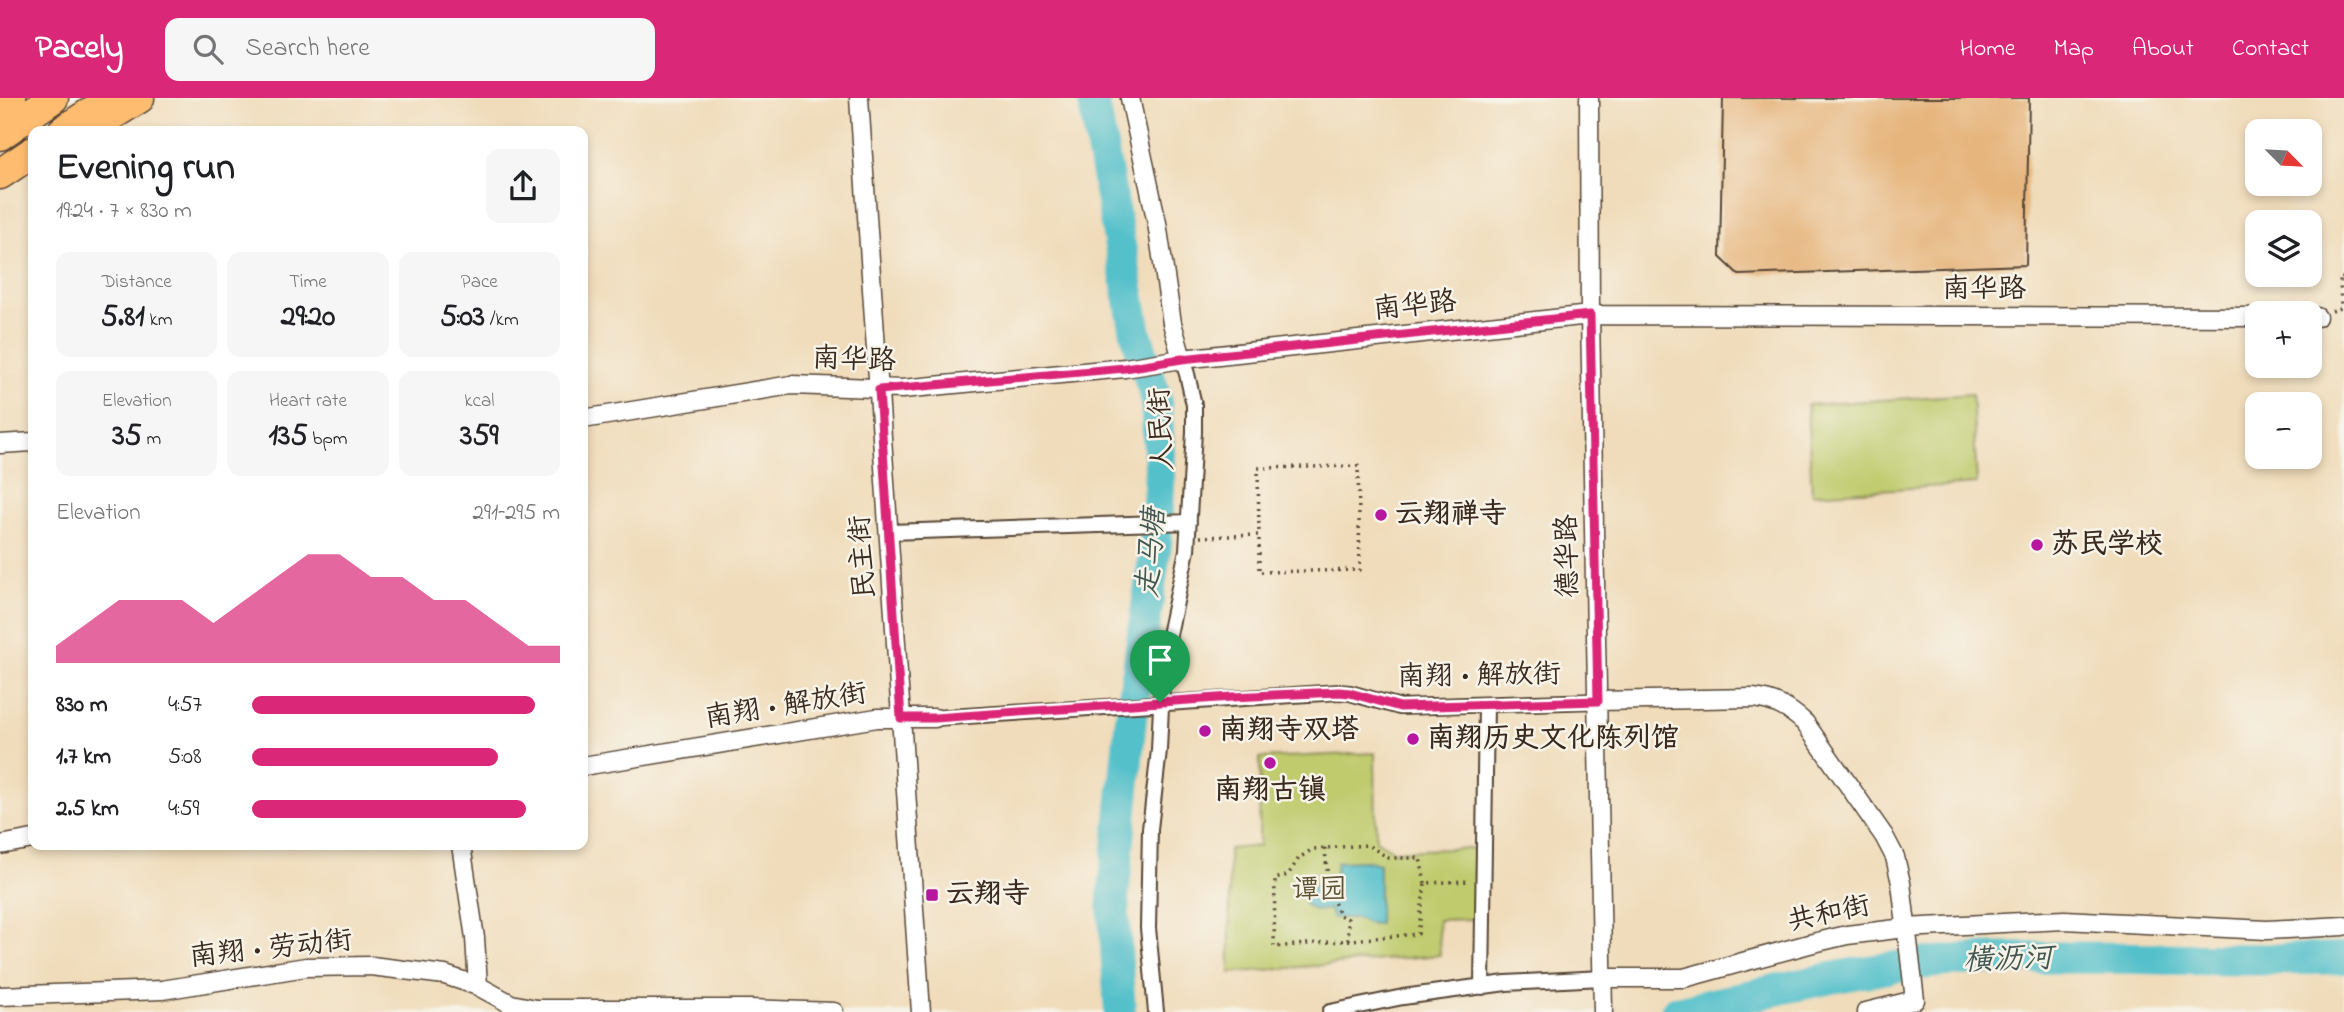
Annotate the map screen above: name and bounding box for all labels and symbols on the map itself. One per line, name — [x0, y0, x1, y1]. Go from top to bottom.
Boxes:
north arrow — [2245, 119, 2322, 196]
street label: 南华路 — [1942, 270, 2026, 311]
street label: 南华路 — [1371, 282, 1459, 332]
street label: 南华路 — [811, 339, 897, 383]
street label: 人民街 — [1140, 386, 1186, 472]
place label: 云翔禅寺 — [1395, 495, 1507, 536]
water label: 走马塘 — [1127, 503, 1179, 600]
marker: 云翔禅寺 — [1373, 507, 1389, 523]
street label: 民主街 — [841, 514, 887, 600]
street label: 德华路 — [1548, 514, 1590, 598]
place label: 苏民学校 — [2051, 525, 2163, 566]
marker: 苏民学校 — [2029, 537, 2045, 553]
pin — [1130, 630, 1190, 702]
street label: 南翔 • 解放街 — [1397, 655, 1561, 699]
street label: 南翔 • 解放街 — [702, 674, 870, 740]
place label: 南翔寺双塔 — [1219, 711, 1359, 752]
place label: 南翔历史文化陈列馆 — [1427, 719, 1679, 760]
marker: 南翔寺双塔 — [1197, 723, 1213, 739]
marker: 南翔历史文化陈列馆 — [1405, 731, 1421, 747]
marker: 南翔古镇 — [1262, 755, 1278, 771]
place label: 南翔古镇 — [1214, 771, 1326, 812]
park label: 谭园 — [1291, 871, 1347, 912]
place label: 云翔寺 — [946, 875, 1030, 916]
street label: 共和街 — [1784, 886, 1874, 944]
marker: 云翔寺 — [924, 887, 940, 903]
street label: 南翔 • 劳动街 — [188, 921, 354, 979]
water label: 横沥河 — [1962, 937, 2059, 985]

